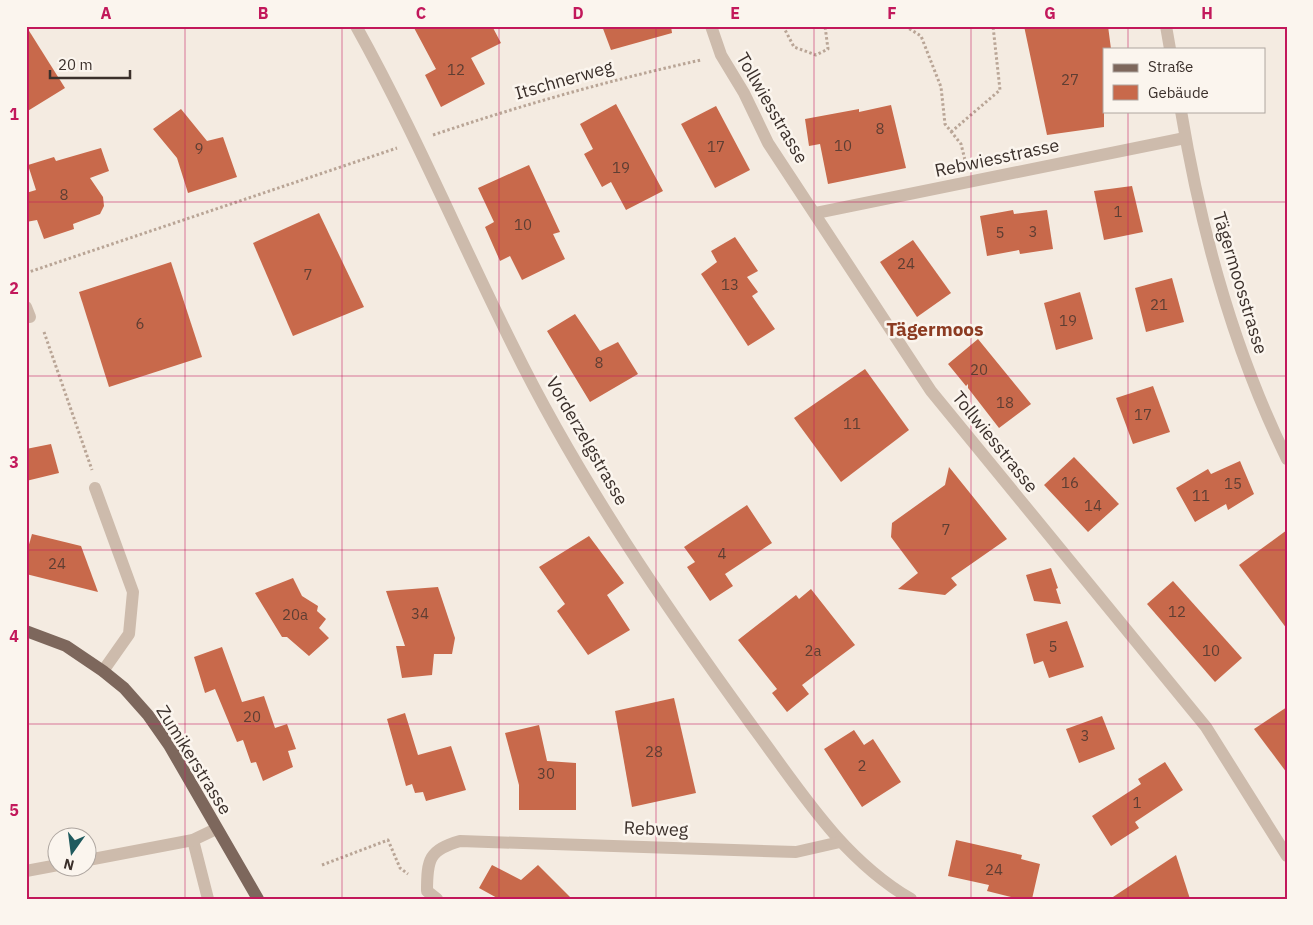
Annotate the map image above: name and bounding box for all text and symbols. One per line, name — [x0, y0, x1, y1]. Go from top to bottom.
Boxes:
text: A — [101, 3, 112, 23]
text: B — [258, 3, 269, 23]
text: C — [416, 3, 426, 23]
text: D — [572, 3, 584, 23]
text: E — [730, 3, 740, 23]
text: F — [887, 3, 897, 23]
text: G — [1044, 3, 1056, 23]
text: H — [1201, 3, 1213, 23]
scale bar — [50, 48, 130, 80]
street label: Tollwiesstrasse — [731, 48, 813, 167]
legend — [1103, 48, 1266, 112]
street label: Itschnerweg — [512, 54, 616, 105]
text: 20 m — [58, 55, 93, 74]
text: Straße — [1148, 57, 1193, 76]
house number: 12 — [447, 60, 465, 79]
house number: 27 — [1061, 70, 1079, 89]
text: Gebäude — [1148, 83, 1209, 102]
text: 1 — [9, 104, 19, 124]
house number: 8 — [875, 119, 885, 138]
street label: Rebwiesstrasse — [933, 133, 1061, 182]
house number: 10 — [834, 136, 852, 155]
house number: 17 — [707, 137, 725, 156]
house number: 9 — [194, 139, 204, 158]
house number: 19 — [612, 158, 630, 177]
house number: 8 — [59, 185, 69, 204]
house number: 1 — [1113, 202, 1123, 221]
street label: Tägermoosstrasse — [1208, 209, 1273, 357]
house number: 10 — [514, 215, 532, 234]
house number: 3 — [1028, 222, 1038, 241]
house number: 5 — [995, 223, 1005, 242]
house number: 24 — [897, 254, 915, 273]
house number: 7 — [303, 265, 313, 284]
house number: 13 — [721, 275, 739, 294]
text: 2 — [9, 278, 19, 298]
house number: 21 — [1150, 295, 1168, 314]
house number: 19 — [1059, 311, 1077, 330]
house number: 6 — [135, 314, 145, 333]
district label: Tägermoos — [886, 317, 984, 341]
house number: 8 — [594, 353, 604, 372]
house number: 20 — [970, 360, 988, 379]
street label: Vorderzelgstrasse — [541, 372, 634, 509]
street label: Tollwiesstrasse — [947, 386, 1043, 497]
house number: 18 — [996, 393, 1014, 412]
house number: 17 — [1134, 405, 1152, 424]
house number: 11 — [843, 414, 861, 433]
text: 3 — [9, 452, 19, 472]
house number: 16 — [1061, 473, 1079, 492]
house number: 15 — [1224, 474, 1242, 493]
house number: 11 — [1192, 486, 1210, 505]
house number: 14 — [1084, 496, 1102, 515]
house number: 7 — [941, 520, 951, 539]
house number: 4 — [717, 544, 727, 563]
house number: 24 — [48, 554, 66, 573]
house number: 12 — [1168, 602, 1186, 621]
house number: 34 — [411, 604, 429, 623]
house number: 20a — [282, 605, 308, 624]
text: 4 — [9, 626, 19, 646]
house number: 5 — [1048, 637, 1058, 656]
house number: 2a — [804, 641, 822, 660]
house number: 10 — [1202, 641, 1220, 660]
street label: Zumikerstrasse — [152, 701, 237, 819]
house number: 20 — [243, 707, 261, 726]
house number: 3 — [1080, 726, 1090, 745]
house number: 28 — [645, 742, 663, 761]
house number: 2 — [857, 756, 867, 775]
house number: 30 — [537, 764, 555, 783]
house number: 1 — [1132, 793, 1142, 812]
text: 5 — [9, 800, 19, 820]
street label: Rebweg — [623, 816, 689, 841]
north arrow — [48, 828, 98, 878]
text: N — [62, 855, 76, 875]
house number: 24 — [985, 860, 1003, 879]

